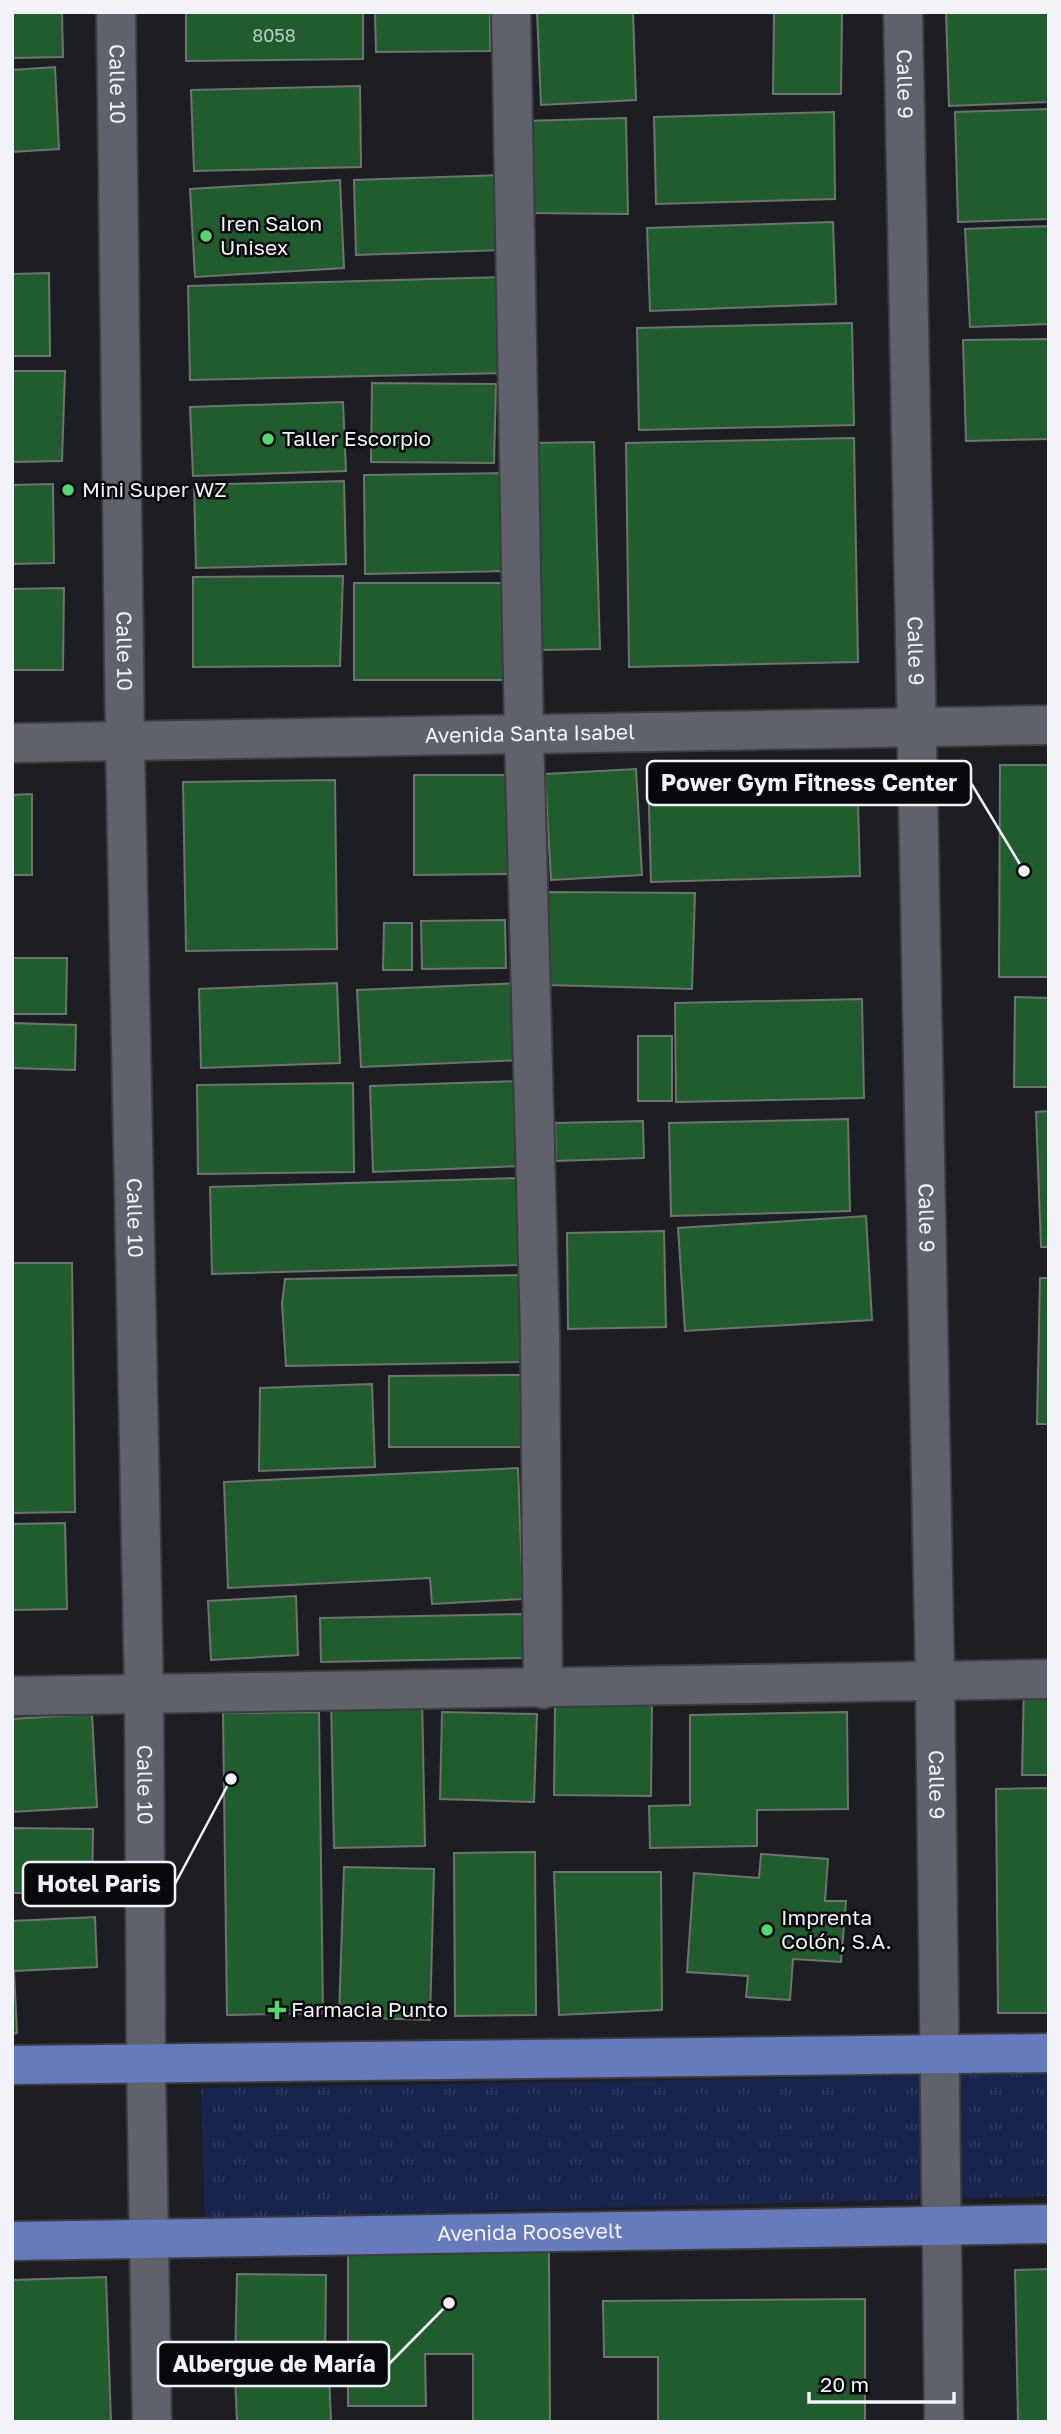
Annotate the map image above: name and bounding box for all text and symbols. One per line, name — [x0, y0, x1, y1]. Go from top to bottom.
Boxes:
house number: 8058 — [252, 24, 296, 46]
street label: Calle 10 — [104, 44, 131, 124]
street label: Calle 9 — [892, 49, 919, 119]
place label: Iren Salon Unisex — [220, 210, 322, 260]
marker: Iren Salon Unisex — [198, 228, 214, 244]
place label: Taller Escorpio — [282, 425, 431, 451]
marker: Taller Escorpio — [260, 431, 276, 447]
place label: Mini Super WZ — [82, 476, 227, 502]
marker: Mini Super WZ — [60, 482, 76, 498]
street label: Calle 10 — [111, 611, 138, 691]
street label: Calle 9 — [903, 616, 930, 686]
street label: Avenida Santa Isabel — [425, 718, 635, 748]
callout: Power Gym Fitness Center — [647, 761, 971, 805]
text: Power Gym Fitness Center — [661, 768, 957, 796]
street label: Calle 10 — [122, 1178, 149, 1258]
street label: Calle 9 — [913, 1183, 941, 1253]
street label: Calle 10 — [132, 1745, 159, 1825]
street label: Calle 9 — [924, 1750, 951, 1820]
callout: Hotel Paris — [23, 1862, 175, 1906]
text: Hotel Paris — [37, 1869, 161, 1897]
place label: Imprenta Colón, S.A. — [781, 1904, 892, 1954]
marker: Imprenta Colón, S.A. — [759, 1922, 775, 1938]
place label: Farmacia Punto — [291, 1996, 448, 2022]
marker: Farmacia Punto — [269, 2002, 285, 2018]
street label: Avenida Roosevelt — [437, 2217, 623, 2246]
callout: Albergue de María — [158, 2342, 389, 2386]
text: Albergue de María — [172, 2349, 376, 2377]
scale bar — [809, 2360, 954, 2404]
text: 20 m — [820, 2371, 869, 2397]

